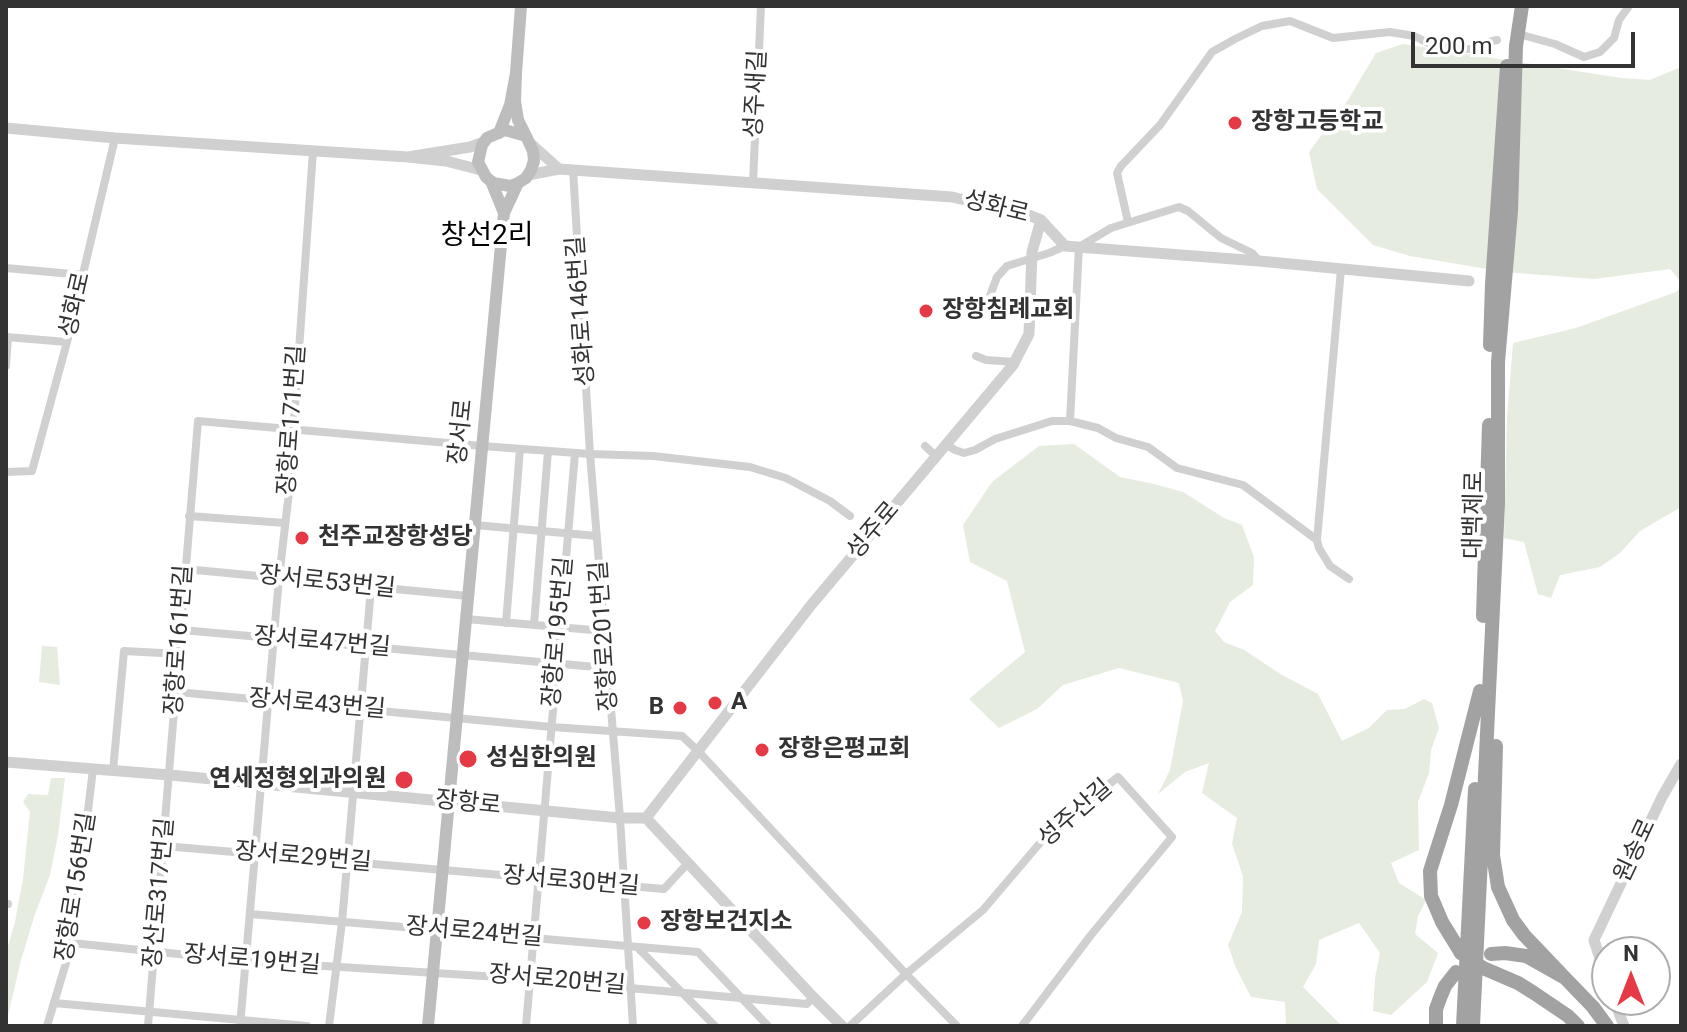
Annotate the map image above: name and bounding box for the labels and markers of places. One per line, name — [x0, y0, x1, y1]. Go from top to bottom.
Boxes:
place label: 장항고등학교 — [1251, 109, 1383, 137]
marker: 장항고등학교 — [1226, 114, 1244, 132]
place label: 장항침례교회 — [942, 297, 1074, 325]
marker: 장항침례교회 — [917, 302, 935, 320]
place label: 천주교장항성당 — [318, 524, 473, 552]
marker: 천주교장항성당 — [293, 529, 311, 547]
place label: A — [731, 689, 747, 717]
place label: B — [649, 694, 664, 722]
marker: A — [706, 694, 724, 712]
marker: B — [671, 699, 689, 717]
place label: 장항은평교회 — [778, 736, 910, 764]
marker: 장항은평교회 — [753, 741, 771, 759]
place label: 성심한의원 — [486, 745, 596, 773]
marker: 성심한의원 — [457, 748, 479, 770]
place label: 연세정형외과의원 — [209, 766, 386, 794]
marker: 연세정형외과의원 — [393, 769, 415, 791]
place label: 장항보건지소 — [660, 909, 792, 937]
marker: 장항보건지소 — [635, 914, 653, 932]

